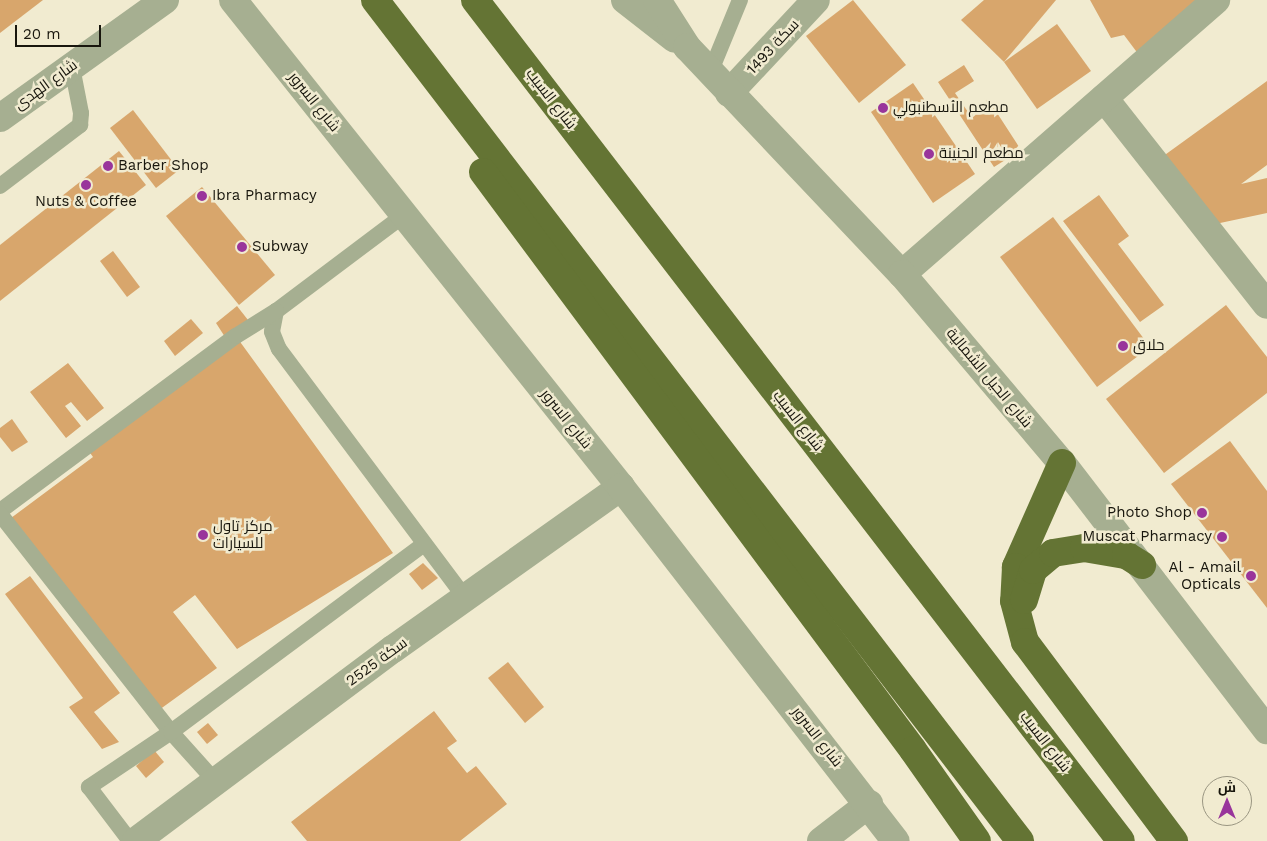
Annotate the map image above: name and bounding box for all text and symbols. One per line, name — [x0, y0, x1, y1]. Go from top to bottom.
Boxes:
scale bar — [18, 15, 104, 47]
street label: سكة 1493 — [743, 16, 803, 78]
text: 20 m — [23, 25, 61, 43]
street label: شارع الهدى — [11, 56, 81, 114]
street label: شارع السيب — [522, 65, 580, 133]
street label: شارع السرور — [284, 69, 344, 135]
place label: مطعم الأسطنبولي — [893, 99, 1009, 117]
marker: مطعم الأسطنبولي — [877, 102, 889, 114]
place label: مطعم الجنينة — [939, 145, 1024, 163]
marker: مطعم الجنينة — [923, 148, 935, 160]
place label: Barber Shop — [118, 157, 209, 175]
marker: Barber Shop — [102, 160, 114, 172]
marker: Nuts & Coffee — [80, 179, 92, 191]
place label: Ibra Pharmacy — [212, 187, 317, 205]
marker: Ibra Pharmacy — [196, 190, 208, 202]
place label: Nuts & Coffee — [35, 193, 137, 211]
place label: Subway — [252, 238, 308, 256]
marker: Subway — [236, 241, 248, 253]
street label: شارع الحيل الشمالية — [942, 325, 1036, 431]
place label: حلاق — [1133, 337, 1164, 355]
marker: حلاق — [1117, 340, 1129, 352]
street label: شارع السرور — [536, 386, 596, 452]
street label: شارع السيب — [769, 387, 827, 455]
place label: Photo Shop — [1107, 504, 1192, 522]
marker: Photo Shop — [1196, 507, 1208, 519]
place label: مركز تاول للسيارات — [213, 517, 273, 552]
place label: Muscat Pharmacy — [1082, 528, 1212, 546]
marker: مركز تاول للسيارات — [197, 529, 209, 541]
marker: Muscat Pharmacy — [1216, 531, 1228, 543]
place label: Al - Amail Opticals — [1167, 558, 1241, 593]
marker: Al - Amail Opticals — [1245, 570, 1257, 582]
street label: سكة 2525 — [343, 634, 411, 690]
street label: شارع السرور — [788, 703, 846, 771]
street label: شارع السيب — [1016, 708, 1074, 776]
north arrow — [1202, 776, 1252, 826]
text: ش — [1218, 779, 1236, 795]

